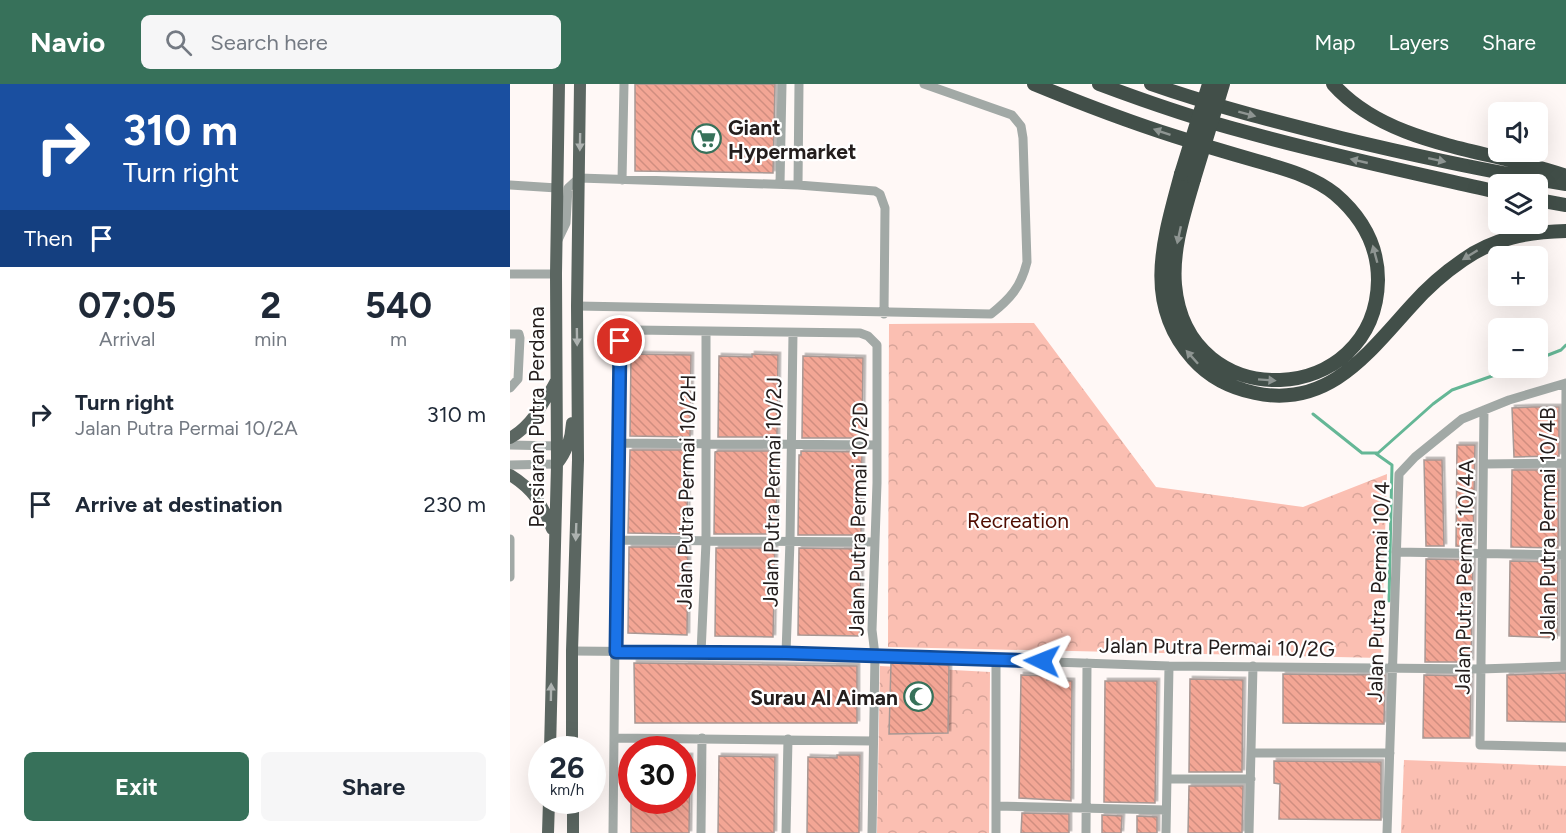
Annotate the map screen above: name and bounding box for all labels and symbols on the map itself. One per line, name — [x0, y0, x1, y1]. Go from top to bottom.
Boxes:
one-way arrow — [1238, 110, 1256, 120]
place label: Giant Hypermarket — [728, 115, 856, 164]
supermarket icon: Giant Hypermarket — [691, 123, 723, 155]
one-way arrow — [1153, 127, 1171, 136]
one-way arrow — [575, 133, 584, 152]
one-way arrow — [1350, 156, 1369, 166]
one-way arrow — [1427, 156, 1446, 165]
one-way arrow — [1174, 226, 1183, 245]
one-way arrow — [1369, 245, 1379, 263]
one-way arrow — [1462, 250, 1478, 261]
street label: Persiaran Putra Perdana — [524, 306, 549, 528]
pin — [594, 315, 645, 366]
one-way arrow — [573, 328, 582, 347]
one-way arrow — [1185, 350, 1199, 365]
street label: Jalan Putra Permai 10/2H — [671, 374, 701, 610]
one-way arrow — [1258, 376, 1277, 385]
street label: Jalan Putra Permai 10/2J — [757, 377, 787, 607]
street label: Jalan Putra Permai 10/2D — [843, 402, 873, 636]
street label: Jalan Putra Permai 10/4B — [1535, 407, 1560, 641]
street label: Jalan Putra Permai 10/4A — [1449, 459, 1479, 695]
street label: Jalan Putra Permai 10/4 — [1362, 481, 1394, 703]
park label: Recreation — [967, 508, 1069, 533]
one-way arrow — [571, 523, 581, 542]
position arrow — [1010, 629, 1074, 693]
street label: Jalan Putra Permai 10/2G — [1099, 632, 1335, 662]
mosque icon: Surau Al Aiman — [903, 681, 935, 713]
one-way arrow — [546, 682, 556, 701]
place label: Surau Al Aiman — [750, 685, 898, 710]
speed limit sign: 30 — [618, 736, 696, 814]

